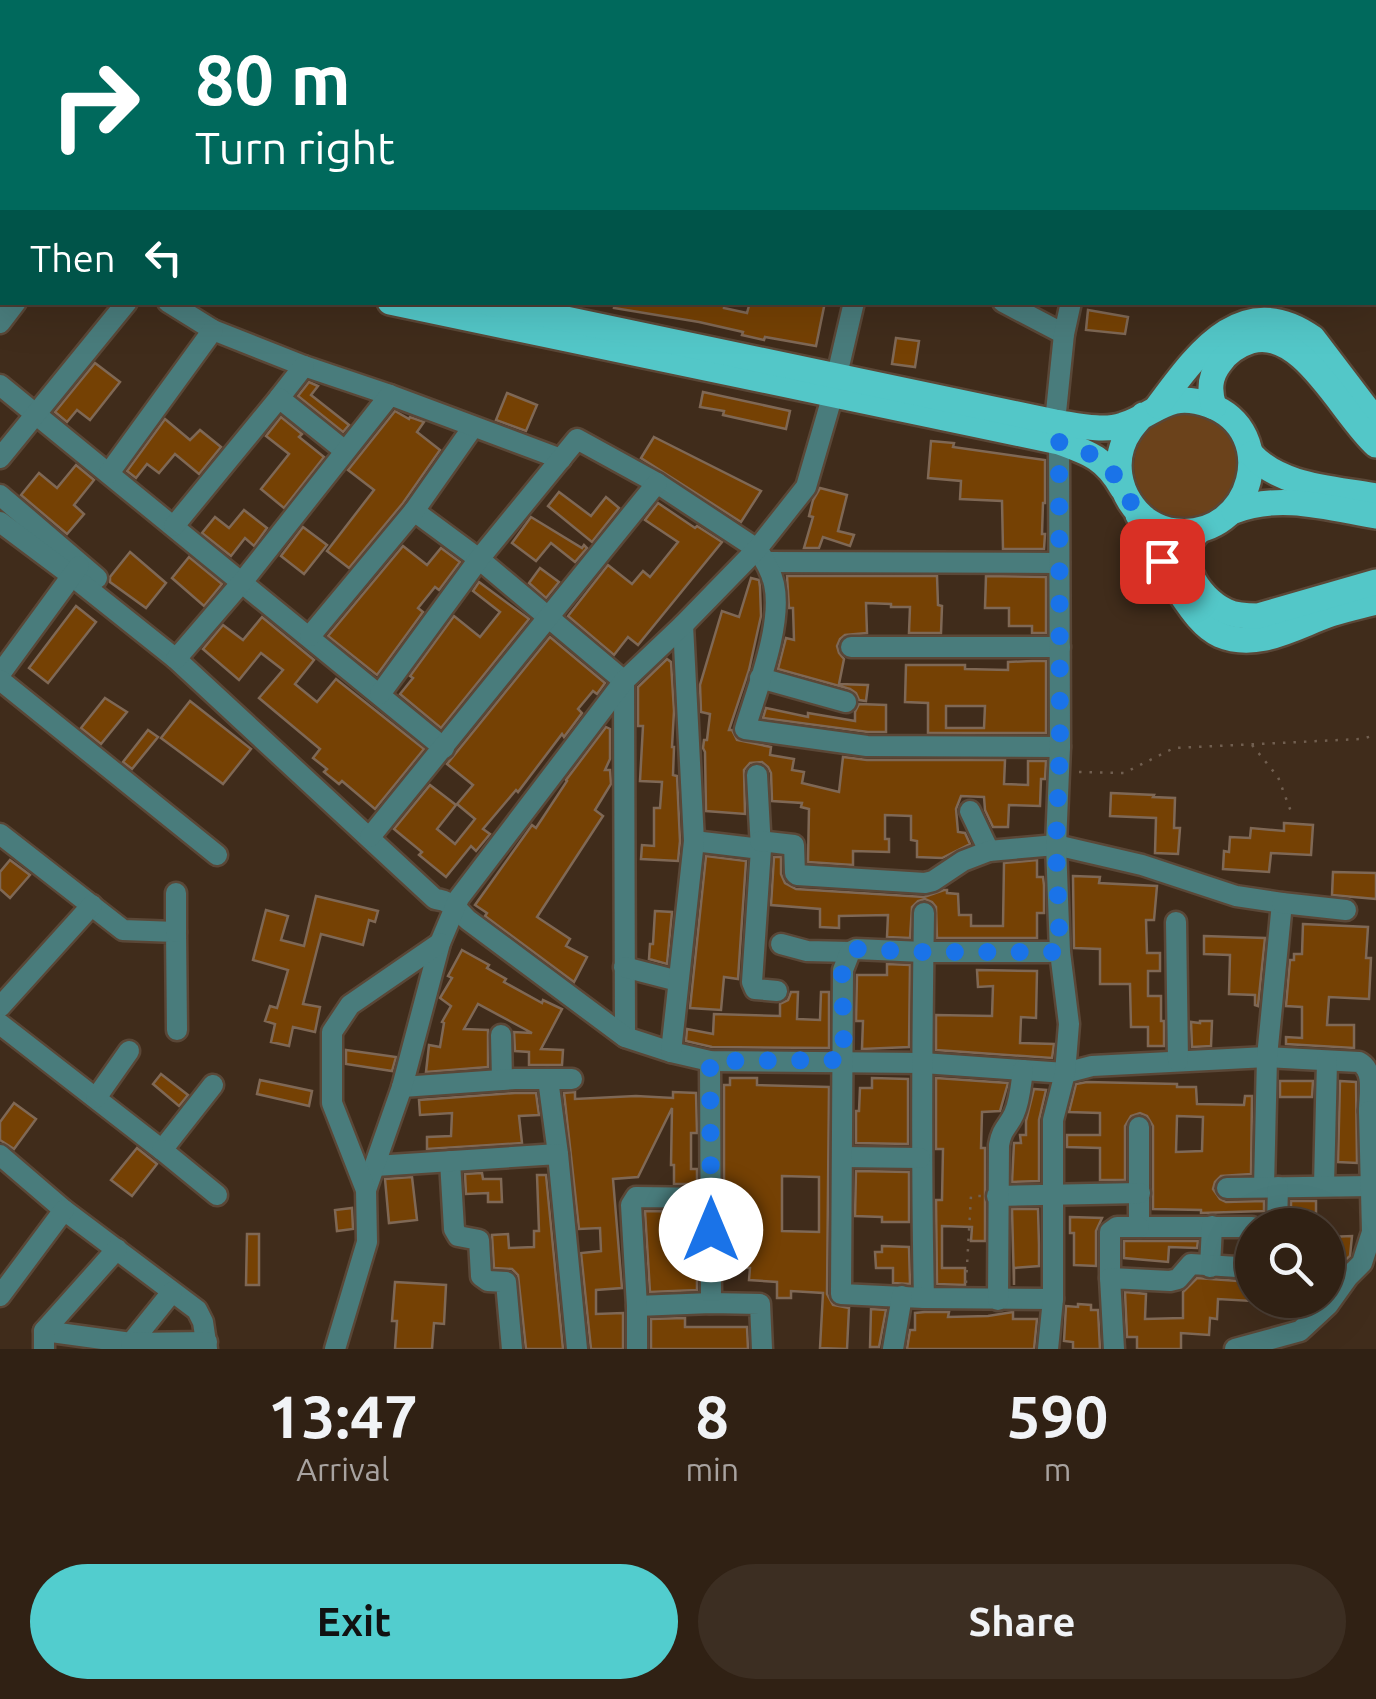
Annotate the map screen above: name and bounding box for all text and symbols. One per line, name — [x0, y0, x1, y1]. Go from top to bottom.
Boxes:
icon: right — [30, 40, 160, 170]
text: 80 m — [195, 40, 351, 118]
text: Turn right — [195, 122, 395, 173]
icon: left — [136, 230, 191, 285]
text: Then — [30, 237, 116, 279]
pin — [1120, 519, 1205, 604]
icon: arrive — [1135, 534, 1190, 589]
position arrow — [659, 1178, 763, 1282]
map controls — [1235, 1208, 1345, 1318]
button: search — [1235, 1208, 1345, 1318]
text: 13:47 — [268, 1382, 418, 1449]
text: 8 — [695, 1382, 729, 1449]
text: 590 — [1007, 1382, 1108, 1449]
text: Arrival — [296, 1451, 389, 1487]
text: min — [685, 1451, 739, 1487]
text: m — [1044, 1451, 1071, 1487]
button: Exit — [30, 1564, 678, 1679]
button: Share — [698, 1564, 1346, 1679]

